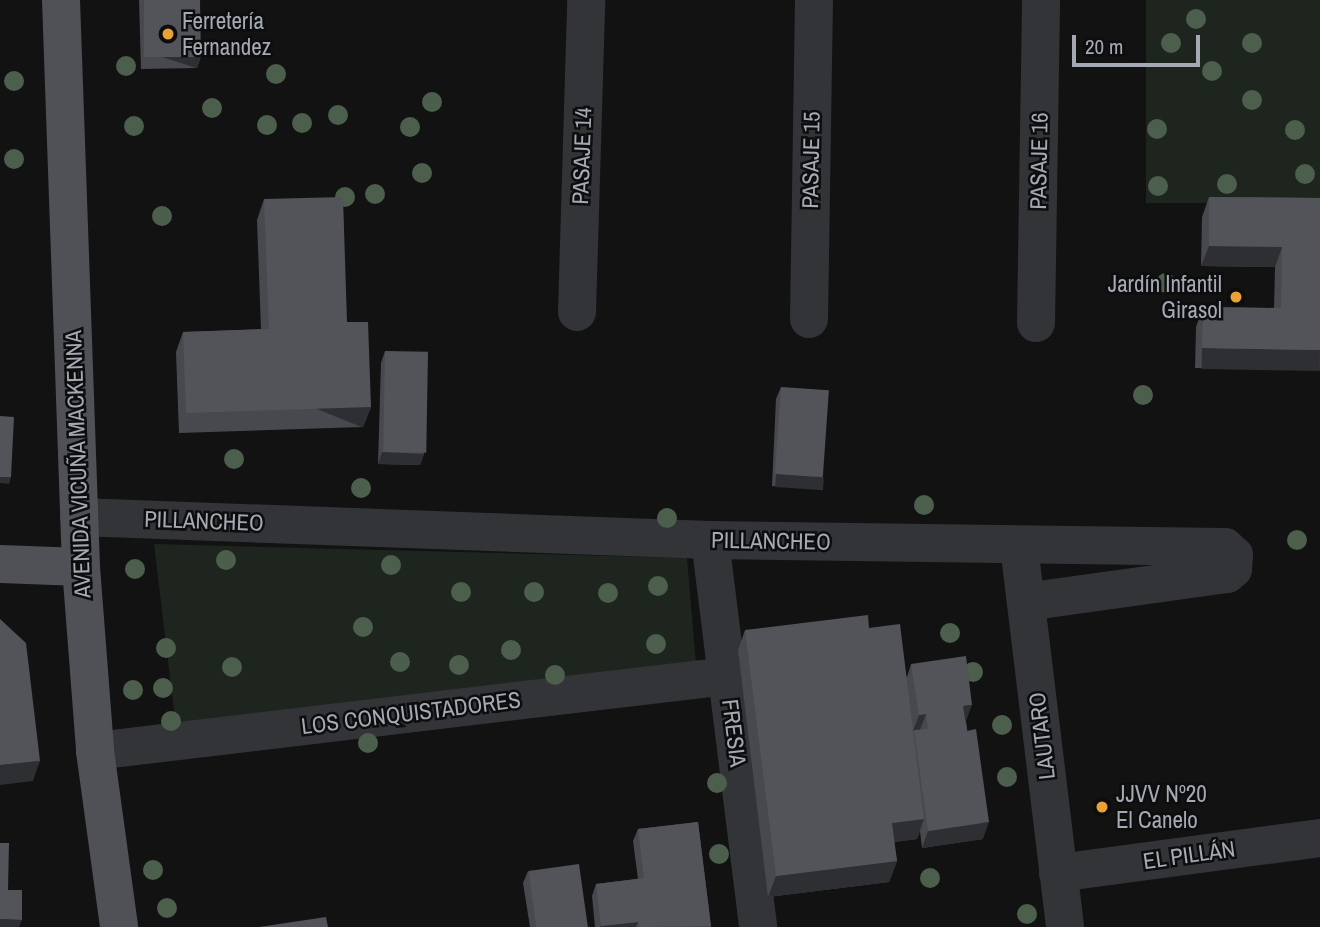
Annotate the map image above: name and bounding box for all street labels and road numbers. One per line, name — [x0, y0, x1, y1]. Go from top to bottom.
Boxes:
street label: PASAJE 14 — [567, 107, 597, 205]
street label: PASAJE 15 — [796, 111, 826, 209]
street label: PASAJE 16 — [1024, 112, 1054, 210]
street label: AVENIDA VICUÑA MACKENNA — [59, 329, 97, 599]
street label: PILLANCHEO — [144, 505, 264, 537]
street label: PILLANCHEO — [711, 526, 831, 556]
street label: LOS CONQUISTADORES — [300, 686, 522, 740]
street label: LAUTARO — [1023, 691, 1061, 781]
street label: FRESIA — [716, 698, 752, 768]
street label: EL PILLÁN — [1141, 835, 1237, 875]

